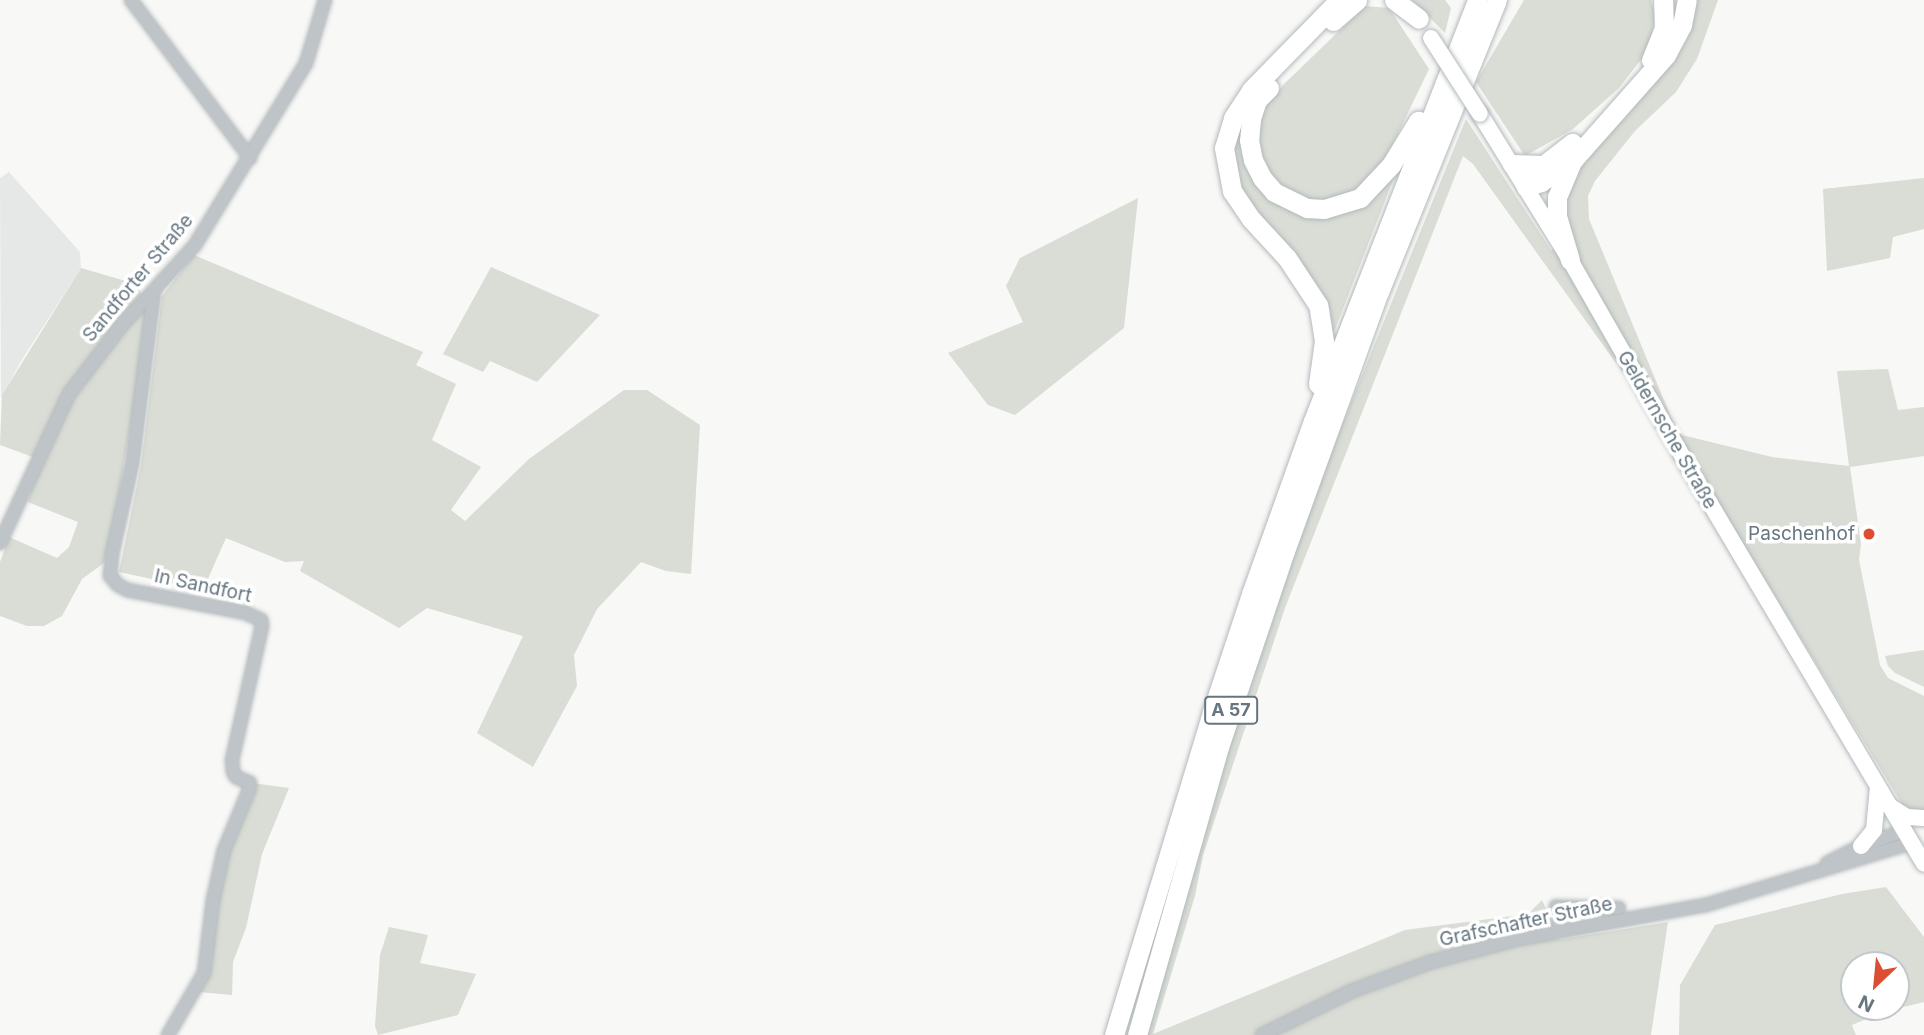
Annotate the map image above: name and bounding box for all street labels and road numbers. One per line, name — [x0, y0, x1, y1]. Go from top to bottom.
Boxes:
street label: Sandforter Straße — [78, 210, 198, 346]
street label: Geldernsche Straße — [1612, 347, 1722, 513]
street label: In Sandfort — [152, 565, 254, 607]
road number: A 57 — [1203, 696, 1259, 724]
street label: Grafschafter Straße — [1437, 893, 1615, 951]

